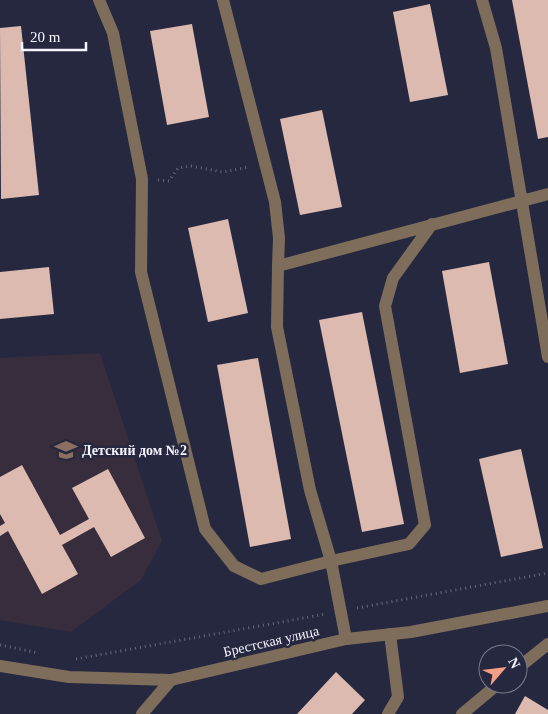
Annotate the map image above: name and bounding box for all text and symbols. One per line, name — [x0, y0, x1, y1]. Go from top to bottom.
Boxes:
scale bar — [22, 20, 86, 52]
text: 20 m — [30, 29, 61, 45]
school or university icon: Детский дом №2 — [53, 437, 79, 463]
place label: Детский дом №2 — [82, 443, 187, 458]
street label: Брестская улица — [222, 623, 321, 660]
north arrow — [478, 644, 528, 694]
text: N — [505, 655, 523, 671]

